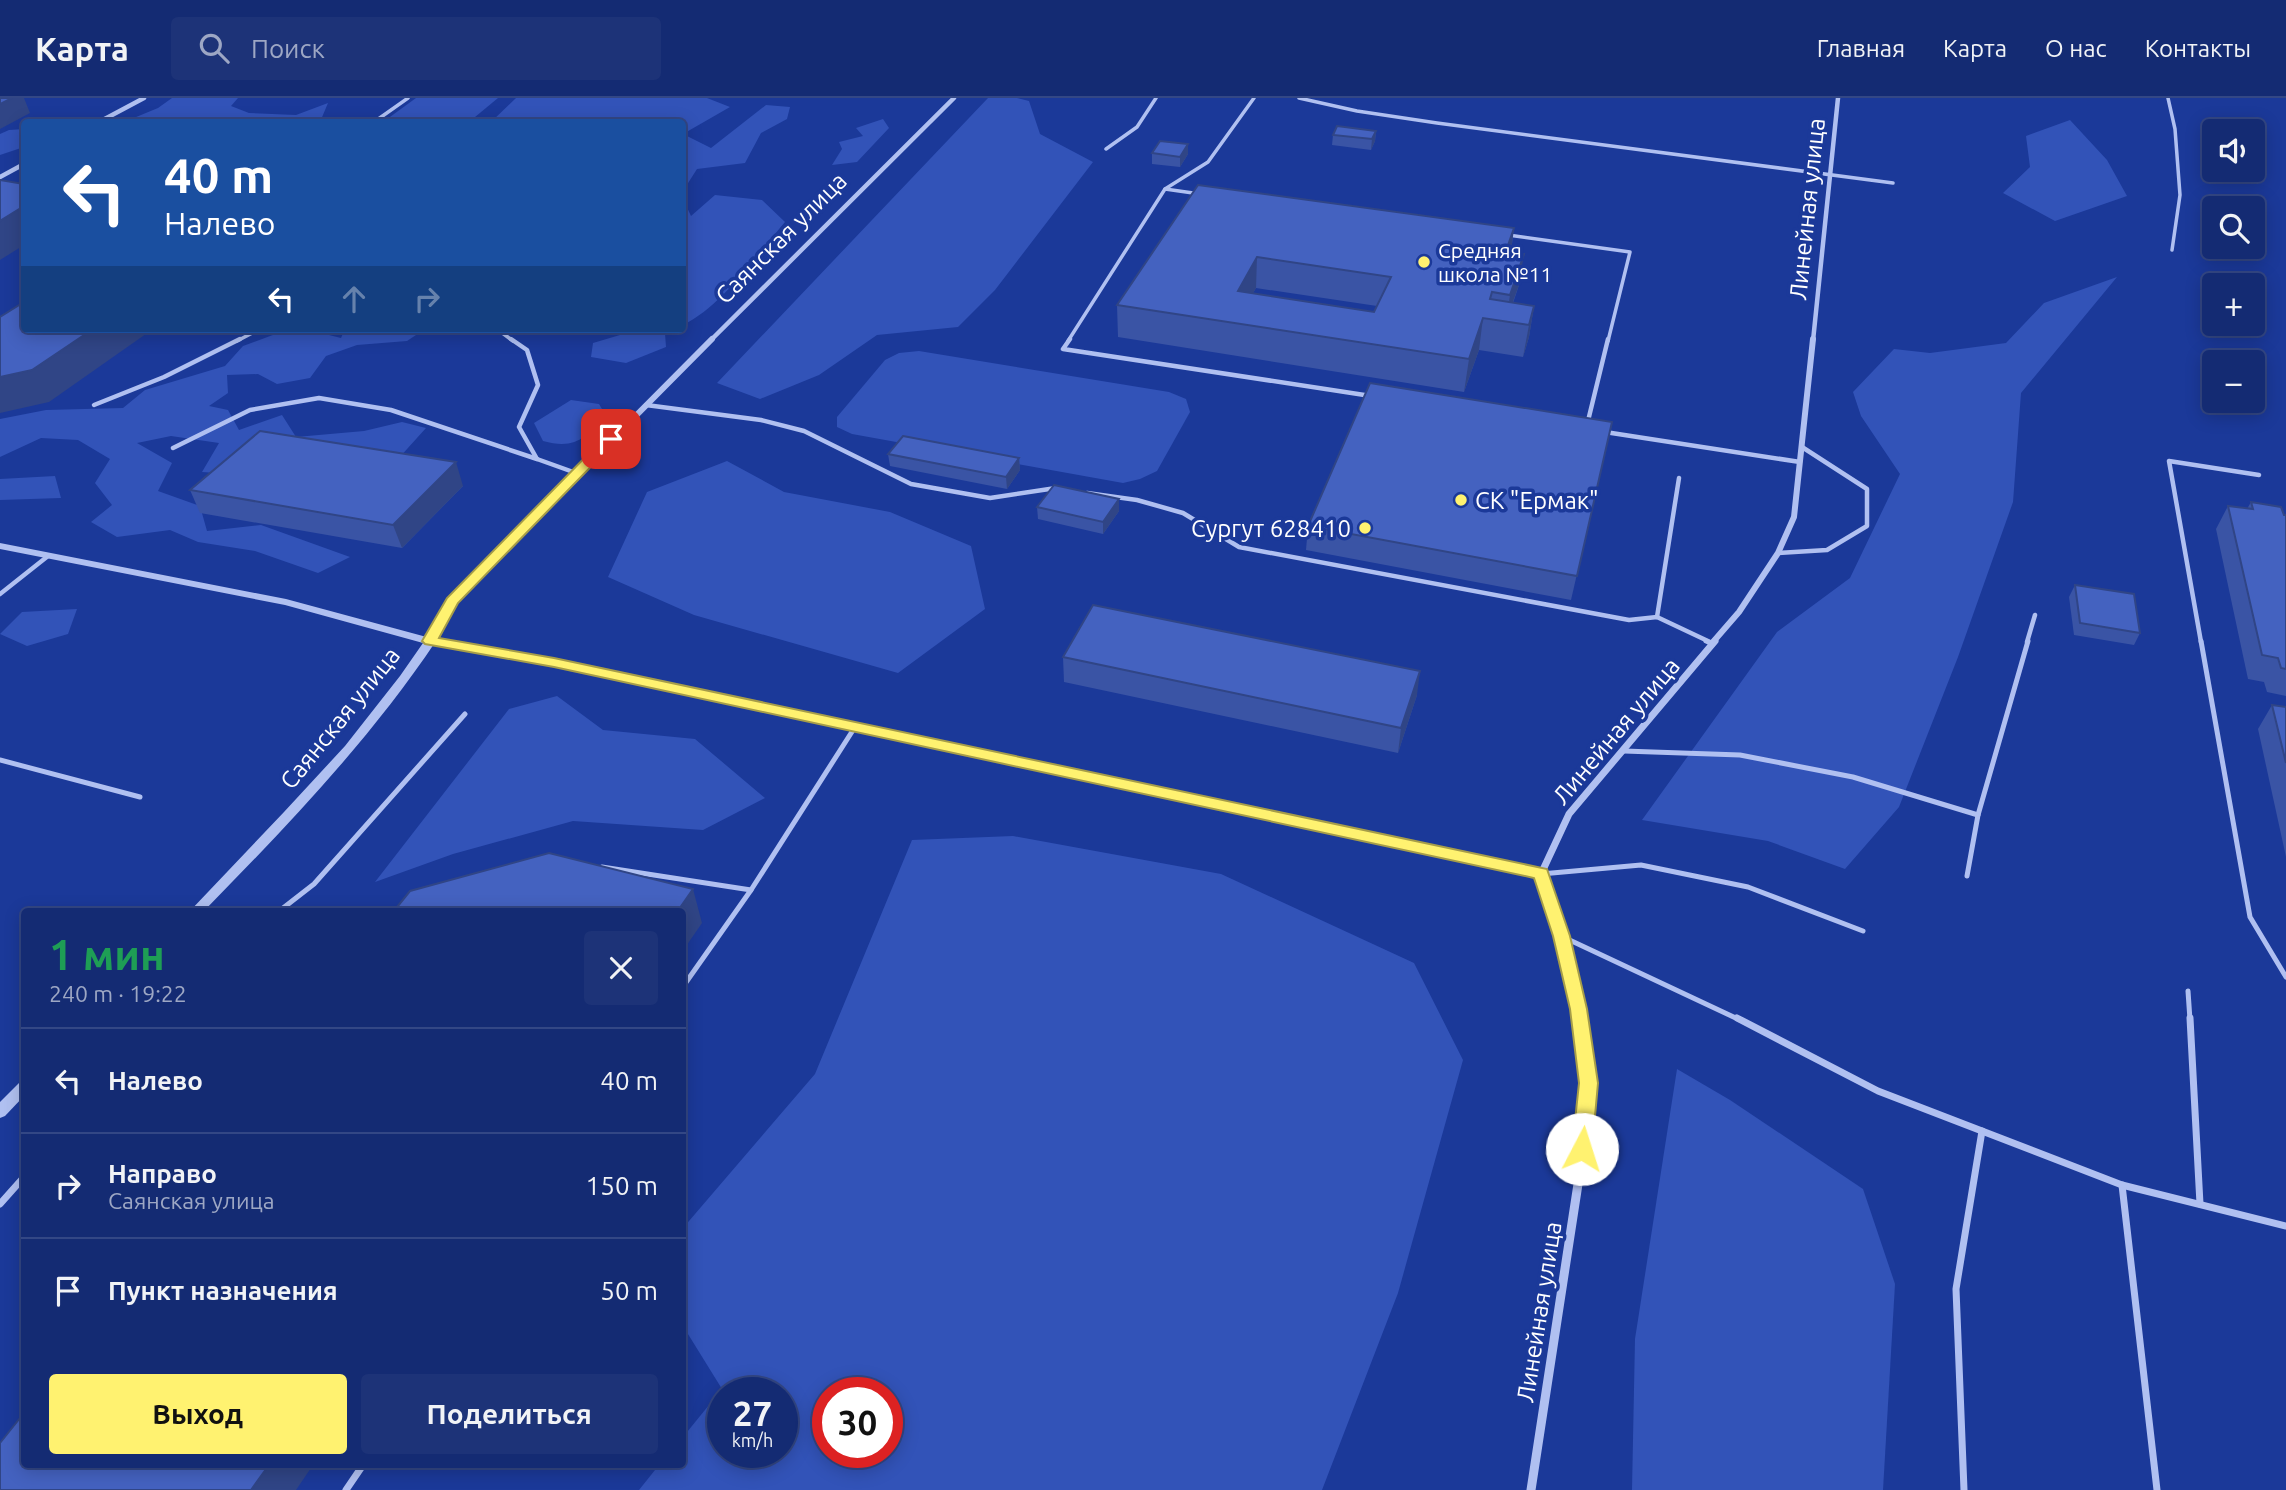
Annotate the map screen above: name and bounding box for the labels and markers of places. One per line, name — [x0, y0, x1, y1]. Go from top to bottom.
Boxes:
place label: Средняя школа №11 — [1438, 238, 1552, 286]
marker: Средняя школа №11 — [1416, 254, 1432, 270]
pin — [581, 409, 641, 469]
place label: СК "Ермак" — [1475, 487, 1599, 514]
marker: СК "Ермак" — [1453, 492, 1469, 508]
place label: Сургут 628410 — [1191, 515, 1351, 542]
marker: Сургут 628410 — [1357, 520, 1373, 536]

